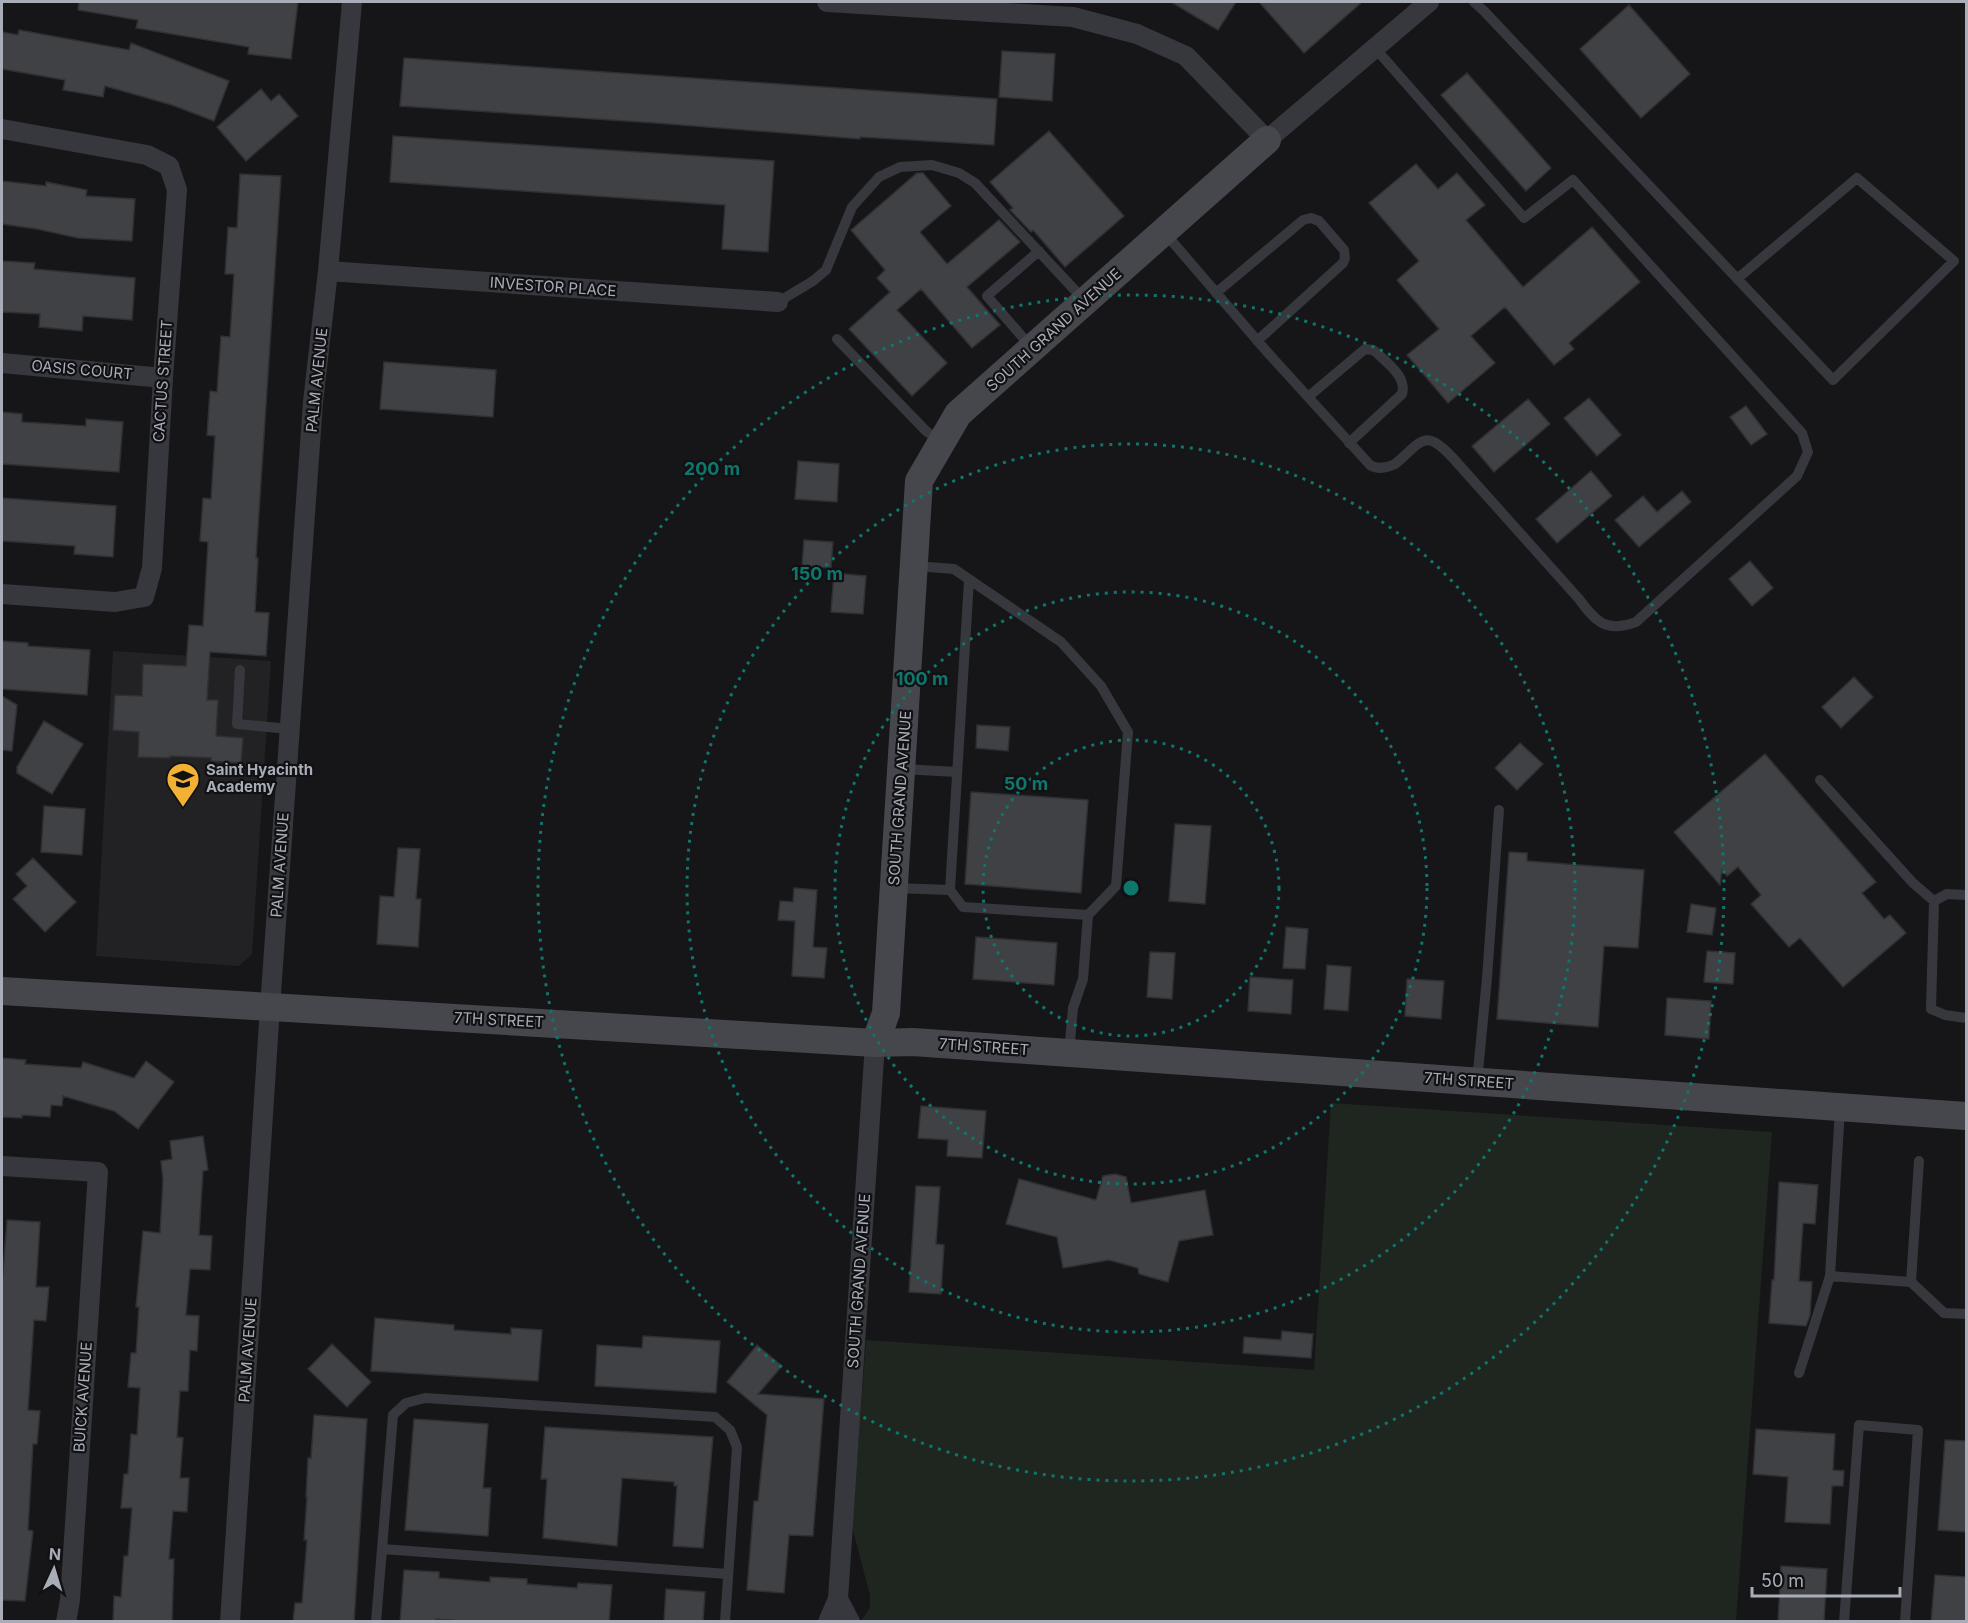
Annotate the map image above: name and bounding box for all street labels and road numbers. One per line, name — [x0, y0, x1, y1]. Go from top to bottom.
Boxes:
street label: SOUTH GRAND AVENUE — [982, 264, 1125, 395]
street label: INVESTOR PLACE — [489, 273, 617, 300]
street label: CACTUS STREET — [149, 319, 176, 443]
street label: PALM AVENUE — [302, 327, 331, 433]
street label: OASIS COURT — [31, 356, 134, 383]
street label: SOUTH GRAND AVENUE — [884, 710, 915, 886]
street label: PALM AVENUE — [266, 812, 293, 918]
street label: 7TH STREET — [453, 1008, 545, 1031]
street label: 7TH STREET — [938, 1034, 1030, 1059]
street label: 7TH STREET — [1423, 1068, 1515, 1093]
street label: SOUTH GRAND AVENUE — [843, 1193, 874, 1369]
street label: PALM AVENUE — [234, 1297, 261, 1403]
street label: BUICK AVENUE — [69, 1341, 96, 1453]

